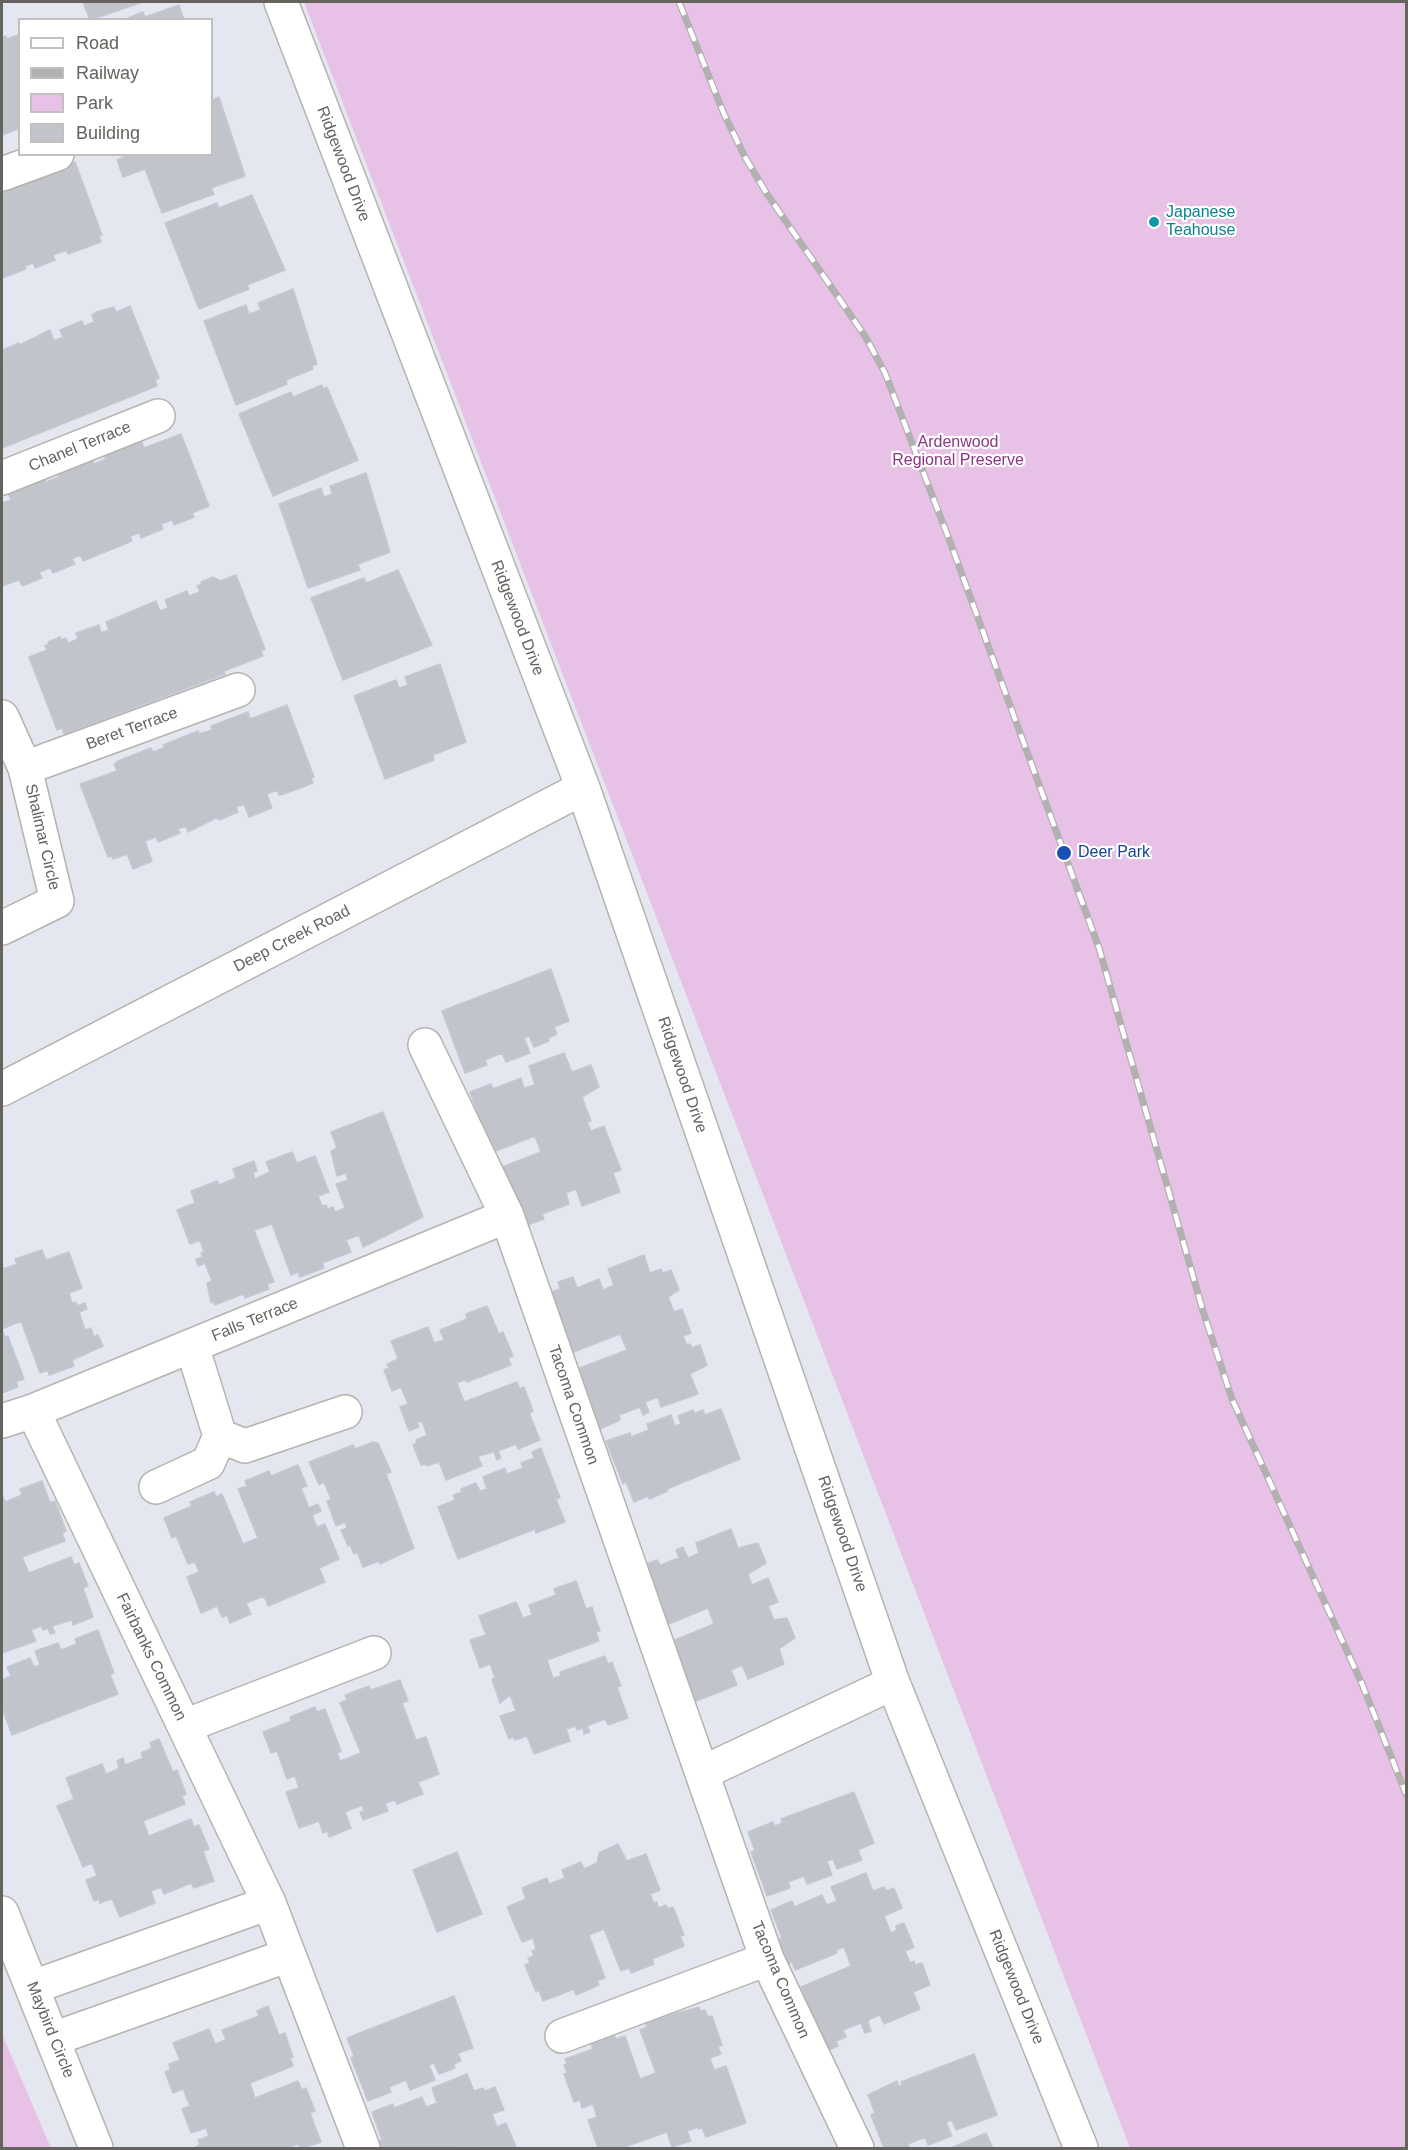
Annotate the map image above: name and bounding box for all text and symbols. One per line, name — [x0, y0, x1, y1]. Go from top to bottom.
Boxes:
legend — [18, 18, 213, 156]
text: Road — [76, 33, 119, 53]
text: Railway — [76, 63, 139, 83]
text: Park — [76, 93, 113, 113]
street label: Ridgewood Drive — [312, 104, 374, 224]
text: Building — [76, 123, 140, 143]
place label: Japanese Teahouse — [1166, 203, 1235, 241]
marker: Japanese Teahouse — [1147, 215, 1161, 229]
street label: Chanel Terrace — [26, 418, 134, 476]
park label: Ardenwood Regional Preserve — [892, 433, 1024, 471]
street label: Ridgewood Drive — [486, 558, 548, 678]
street label: Beret Terrace — [84, 704, 180, 754]
street label: Shalimar Circle — [20, 782, 64, 892]
place label: Deer Park — [1078, 843, 1150, 863]
marker: Deer Park — [1055, 844, 1073, 862]
street label: Deep Creek Road — [231, 901, 353, 977]
street label: Ridgewood Drive — [653, 1014, 711, 1136]
street label: Falls Terrace — [209, 1294, 301, 1346]
street label: Tacoma Common — [544, 1343, 602, 1467]
street label: Ridgewood Drive — [813, 1473, 871, 1595]
street label: Fairbanks Common — [112, 1590, 190, 1724]
street label: Tacoma Common — [747, 1919, 813, 2041]
street label: Ridgewood Drive — [984, 1927, 1048, 2047]
street label: Maybird Circle — [22, 1979, 78, 2081]

